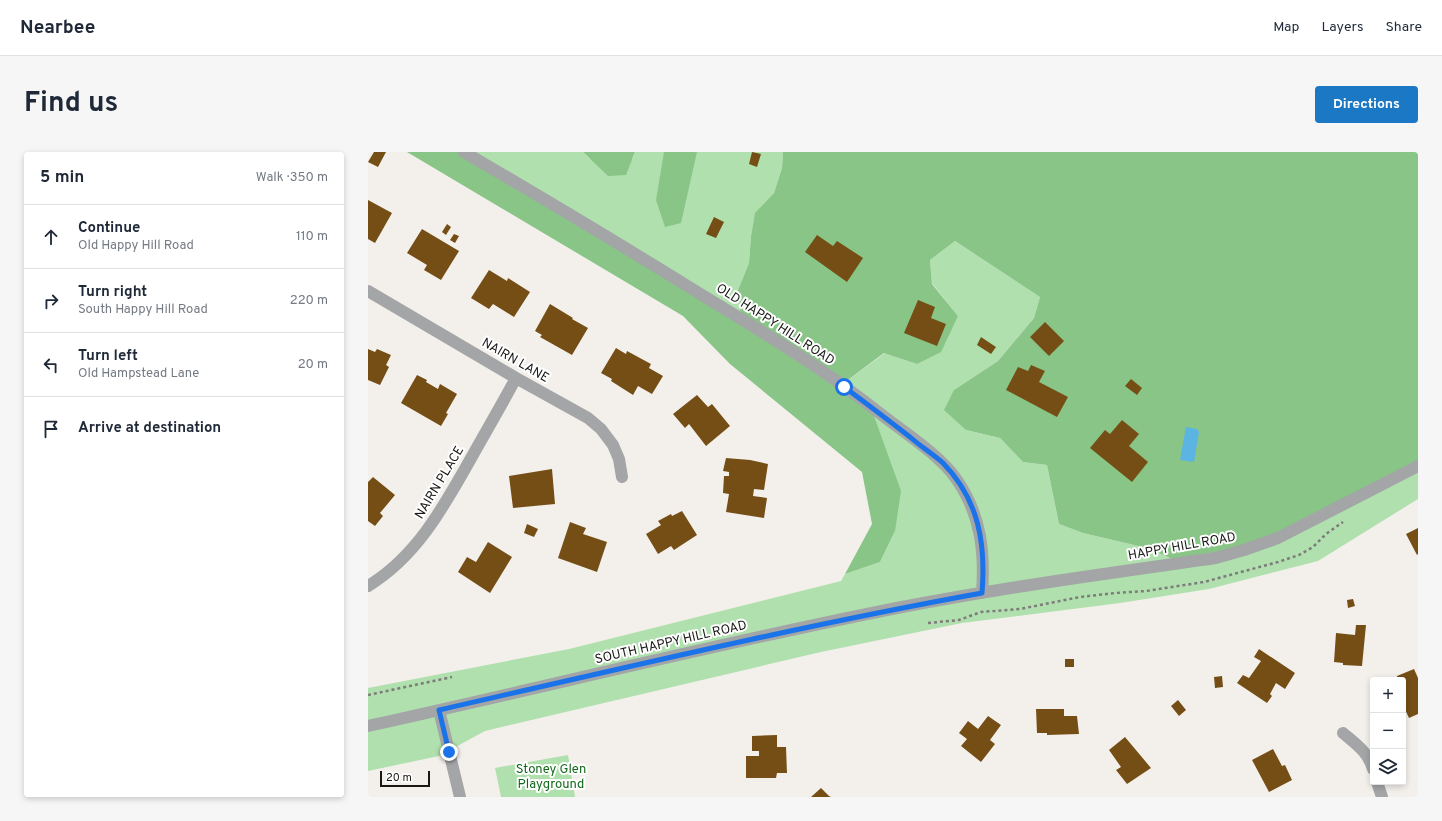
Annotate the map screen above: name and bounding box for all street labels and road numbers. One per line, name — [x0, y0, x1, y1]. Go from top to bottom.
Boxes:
street label: OLD HAPPY HILL ROAD — [713, 281, 837, 369]
street label: NAIRN LANE — [478, 335, 552, 387]
street label: NAIRN PLACE — [412, 444, 468, 522]
street label: HAPPY HILL ROAD — [1127, 530, 1237, 564]
street label: SOUTH HAPPY HILL ROAD — [594, 618, 748, 668]

